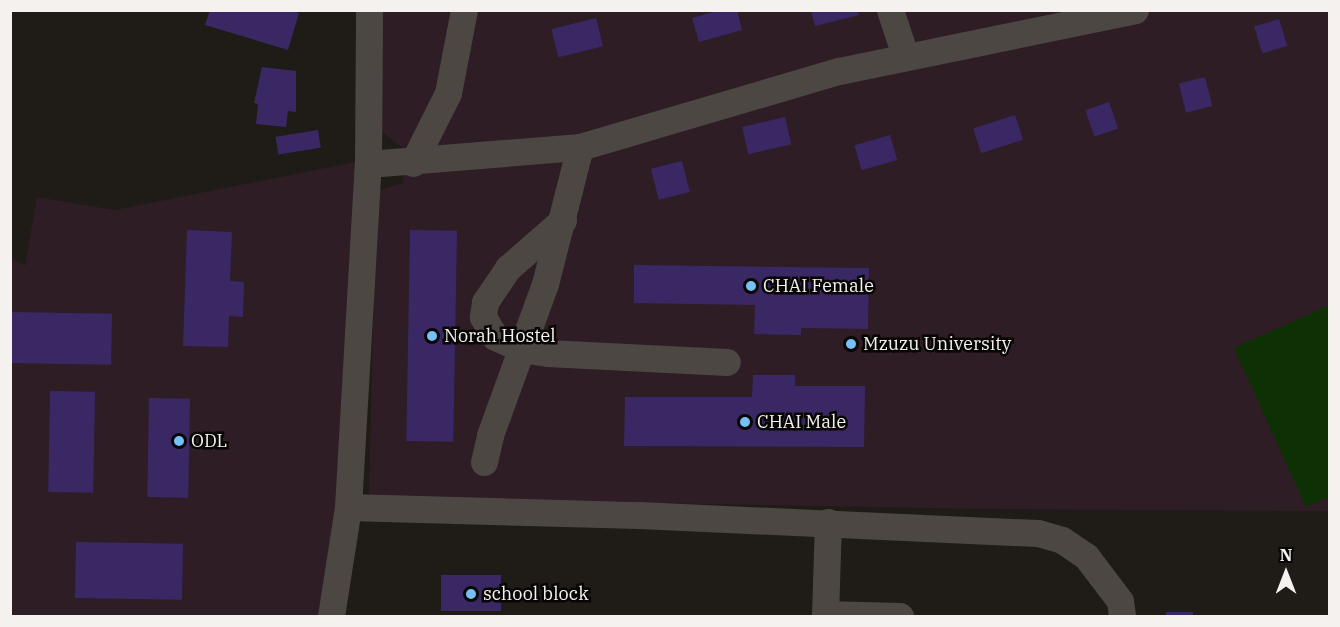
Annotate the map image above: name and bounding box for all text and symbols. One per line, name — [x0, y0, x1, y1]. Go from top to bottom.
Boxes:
place label: CHAI Female — [763, 275, 874, 297]
marker: CHAI Female — [744, 279, 758, 293]
place label: Norah Hostel — [444, 325, 556, 347]
marker: Norah Hostel — [425, 329, 439, 343]
place label: Mzuzu University — [863, 333, 1011, 355]
marker: Mzuzu University — [844, 337, 858, 351]
place label: CHAI Male — [757, 411, 846, 433]
marker: CHAI Male — [738, 415, 752, 429]
place label: ODL — [191, 430, 227, 452]
marker: ODL — [172, 434, 186, 448]
north arrow — [1256, 543, 1316, 603]
text: N — [1280, 545, 1292, 565]
place label: school block — [483, 583, 589, 605]
marker: school block — [464, 587, 478, 601]

